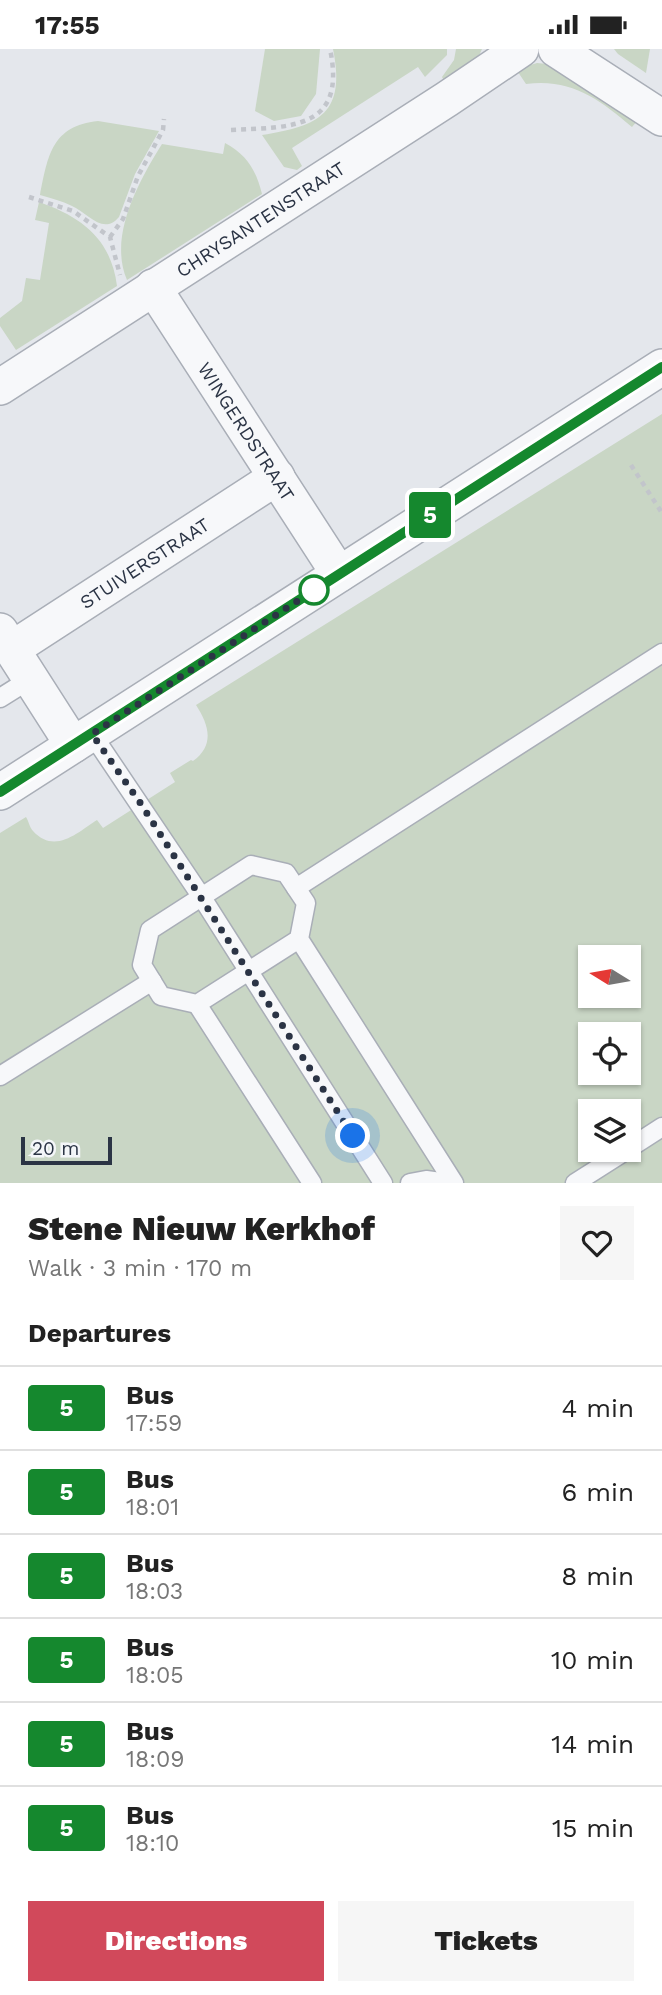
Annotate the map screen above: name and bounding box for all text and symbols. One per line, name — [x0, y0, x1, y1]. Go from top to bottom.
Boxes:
text: 17:55 — [35, 10, 100, 40]
street label: CHRYSANTENSTRAAT — [172, 157, 350, 282]
street label: WINGERDSTRAAT — [193, 358, 299, 505]
line badge: 5 — [407, 492, 453, 538]
text: 5 — [423, 501, 437, 529]
street label: STUIVERSTRAAT — [76, 513, 214, 614]
unlabelled marker — [299, 575, 329, 605]
north arrow — [578, 945, 640, 1008]
map controls — [578, 945, 641, 1162]
button: locate — [578, 1022, 641, 1085]
button: layers — [578, 1099, 641, 1162]
your location — [335, 1118, 370, 1153]
scale bar — [21, 1134, 112, 1166]
text: 20 m — [32, 1137, 79, 1160]
button: heart — [560, 1206, 634, 1280]
text: Stene Nieuw Kerkhof — [28, 1209, 375, 1248]
text: Walk · 3 min · 170 m — [28, 1255, 252, 1282]
text: Departures — [28, 1318, 171, 1348]
text: Bus — [126, 1380, 174, 1410]
text: 4 min — [561, 1393, 634, 1423]
text: 5 — [60, 1394, 74, 1422]
text: 17:59 — [126, 1410, 182, 1437]
text: Bus — [126, 1464, 174, 1494]
text: 6 min — [562, 1477, 634, 1507]
text: 5 — [60, 1478, 74, 1506]
text: 18:01 — [126, 1494, 179, 1521]
text: Bus — [126, 1548, 174, 1578]
text: 8 min — [561, 1561, 634, 1591]
text: 5 — [60, 1562, 74, 1590]
text: 18:03 — [126, 1578, 183, 1605]
text: Bus — [126, 1632, 174, 1662]
text: 10 min — [551, 1645, 634, 1675]
text: 5 — [60, 1646, 74, 1674]
text: 18:05 — [126, 1662, 184, 1689]
text: Bus — [126, 1716, 174, 1746]
text: 14 min — [551, 1729, 634, 1759]
text: 5 — [60, 1730, 74, 1758]
text: 18:09 — [126, 1746, 184, 1773]
text: Bus — [126, 1800, 174, 1830]
text: 15 min — [552, 1813, 634, 1843]
text: 5 — [60, 1814, 74, 1842]
text: 18:10 — [126, 1830, 179, 1857]
button: Directions — [28, 1901, 324, 1981]
button: Tickets — [338, 1901, 634, 1981]

